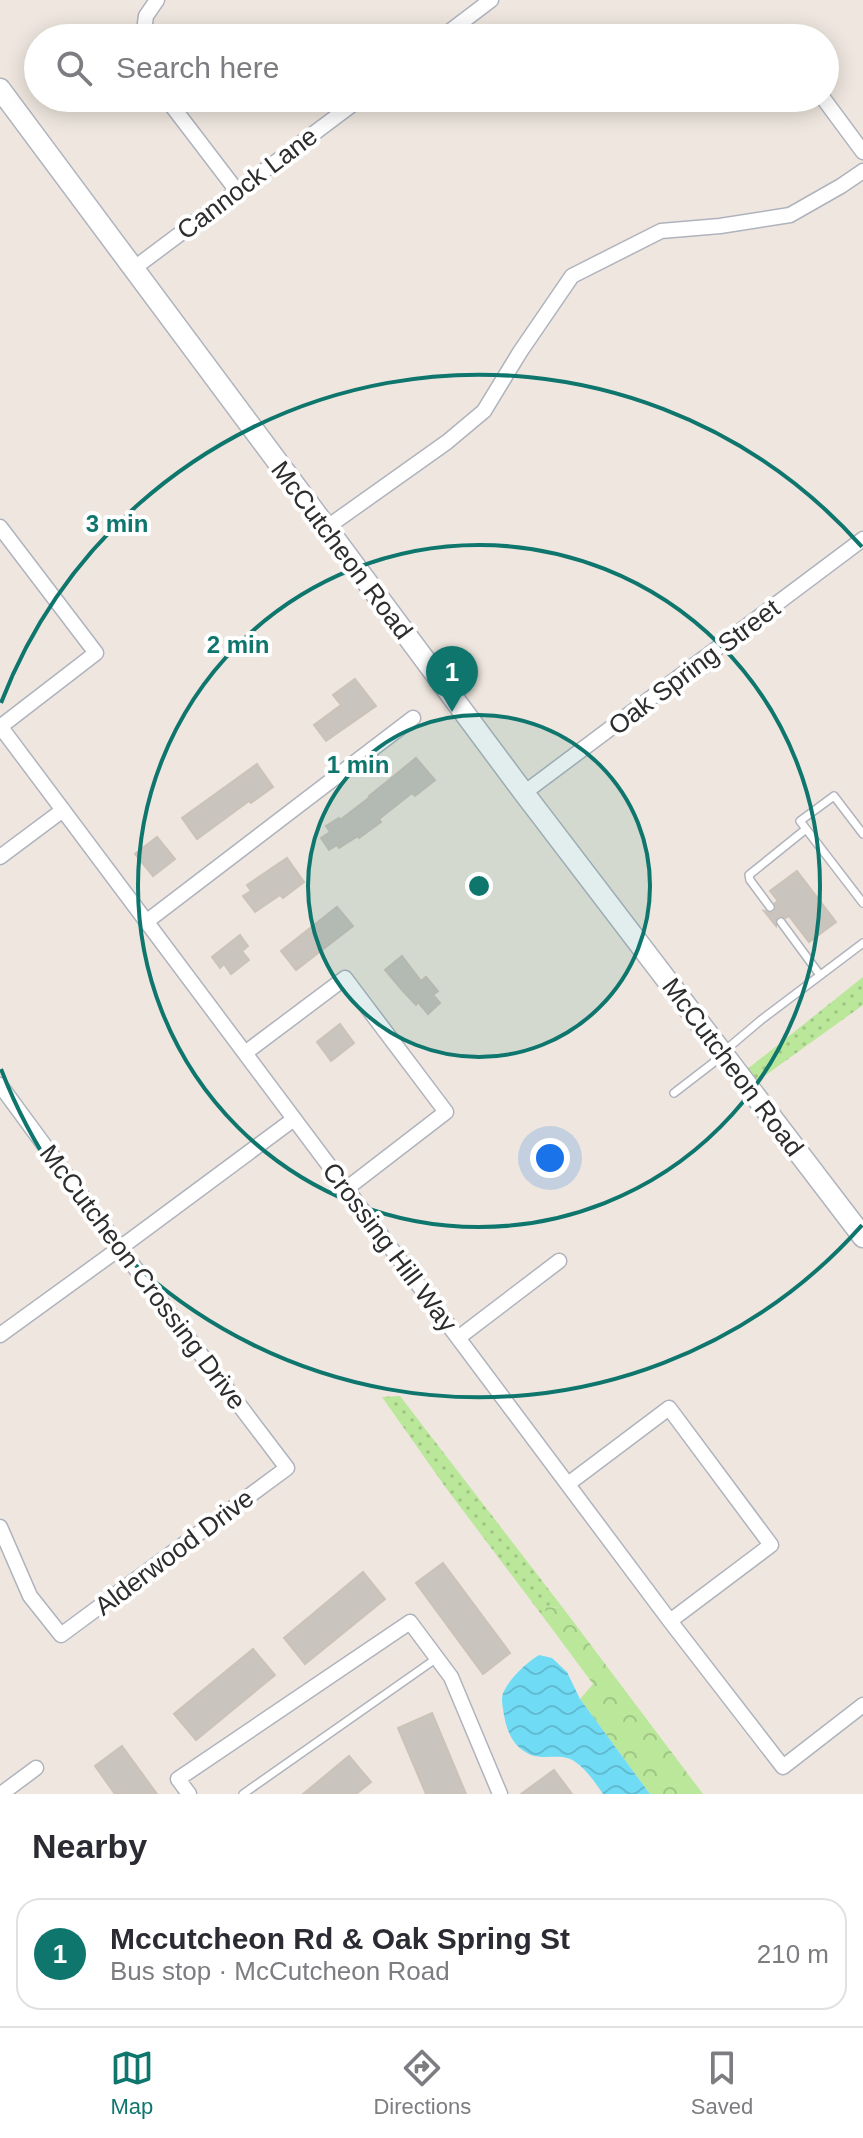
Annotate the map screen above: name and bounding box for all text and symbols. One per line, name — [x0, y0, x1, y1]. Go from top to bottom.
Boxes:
search box — [24, 24, 839, 112]
icon: search — [52, 46, 96, 90]
text: Search here — [116, 51, 279, 84]
street label: Cannock Lane — [171, 121, 323, 245]
street label: McCutcheon Road — [265, 455, 419, 645]
text: 3 min — [86, 510, 148, 537]
street label: Oak Spring Street — [602, 592, 786, 741]
text: 2 min — [207, 631, 269, 658]
pin: 1 — [426, 646, 478, 712]
text: 1 min — [327, 751, 389, 778]
centre of rings — [465, 872, 493, 900]
street label: McCutcheon Road — [656, 972, 810, 1162]
your location — [530, 1138, 570, 1178]
street label: McCutcheon Crossing Drive — [34, 1139, 252, 1415]
street label: Crossing Hill Way — [317, 1156, 463, 1338]
street label: Alderwood Drive — [89, 1483, 259, 1621]
text: Nearby — [32, 1827, 147, 1865]
text: Mccutcheon Rd & Oak Spring St — [110, 1922, 570, 1955]
text: 1 — [53, 1939, 67, 1969]
text: 210 m — [757, 1939, 829, 1969]
text: Bus stop · McCutcheon Road — [110, 1956, 450, 1986]
tab: Map — [110, 2046, 154, 2120]
tab: Directions — [373, 2046, 471, 2120]
tab: Saved — [691, 2046, 753, 2120]

